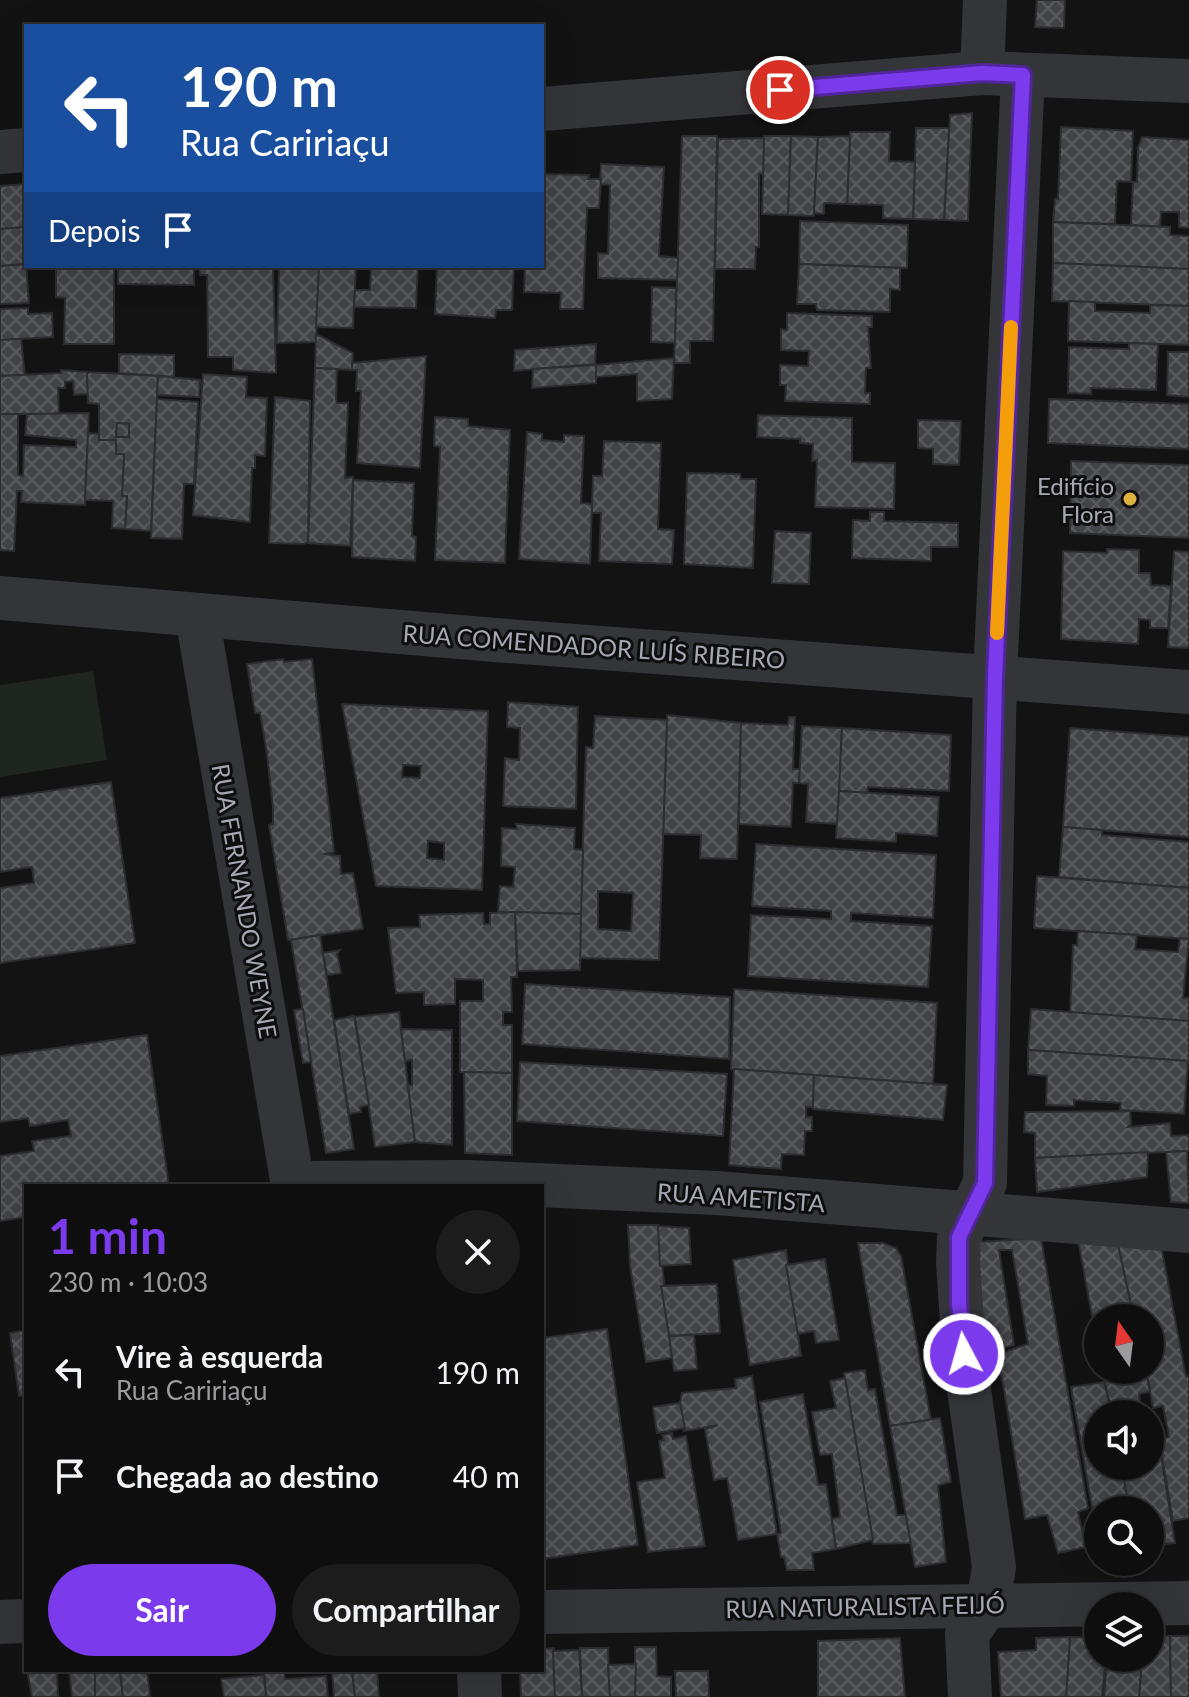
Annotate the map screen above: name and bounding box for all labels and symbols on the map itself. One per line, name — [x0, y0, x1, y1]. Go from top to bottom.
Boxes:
pin — [746, 56, 814, 124]
place label: Edifício Flora — [1037, 471, 1114, 528]
marker: Edifício Flora — [1121, 490, 1139, 508]
street label: RUA COMENDADOR LUÍS RIBEIRO — [402, 618, 786, 674]
street label: RUA FERNANDO WEYNE — [207, 761, 283, 1041]
street label: RUA AMETISTA — [656, 1177, 827, 1217]
north arrow — [1084, 1304, 1164, 1384]
position arrow — [922, 1312, 1006, 1396]
street label: RUA NATURALISTA FEIJÓ — [725, 1589, 1005, 1623]

